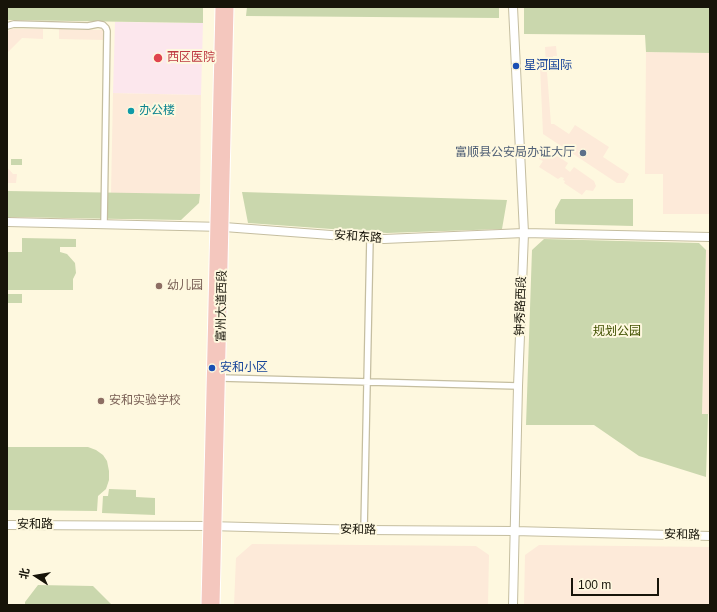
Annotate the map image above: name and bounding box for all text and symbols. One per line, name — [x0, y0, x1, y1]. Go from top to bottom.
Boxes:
place label: 西区医院 — [167, 51, 215, 65]
marker: 西区医院 — [152, 52, 164, 64]
place label: 星河国际 — [524, 59, 572, 73]
marker: 星河国际 — [511, 61, 521, 71]
place label: 办公楼 — [139, 104, 175, 118]
marker: 办公楼 — [126, 106, 136, 116]
place label: 富顺县公安局办证大厅 — [455, 146, 575, 160]
marker: 富顺县公安局办证大厅 — [578, 148, 588, 158]
street label: 安和东路 — [334, 228, 382, 246]
street label: 富州大道西段 — [214, 270, 230, 342]
street label: 钟秀路西段 — [513, 276, 529, 336]
place label: 幼儿园 — [167, 279, 203, 293]
marker: 幼儿园 — [154, 281, 164, 291]
park label: 规划公园 — [593, 325, 641, 339]
place label: 安和小区 — [220, 361, 268, 375]
marker: 安和小区 — [207, 363, 217, 373]
place label: 安和实验学校 — [109, 394, 181, 408]
marker: 安和实验学校 — [96, 396, 106, 406]
street label: 安和路 — [17, 518, 53, 532]
street label: 安和路 — [340, 522, 376, 538]
street label: 安和路 — [664, 527, 700, 543]
north arrow — [16, 556, 56, 596]
text: 北 — [17, 567, 31, 580]
scale bar — [573, 570, 661, 596]
text: 100 m — [578, 578, 611, 592]

